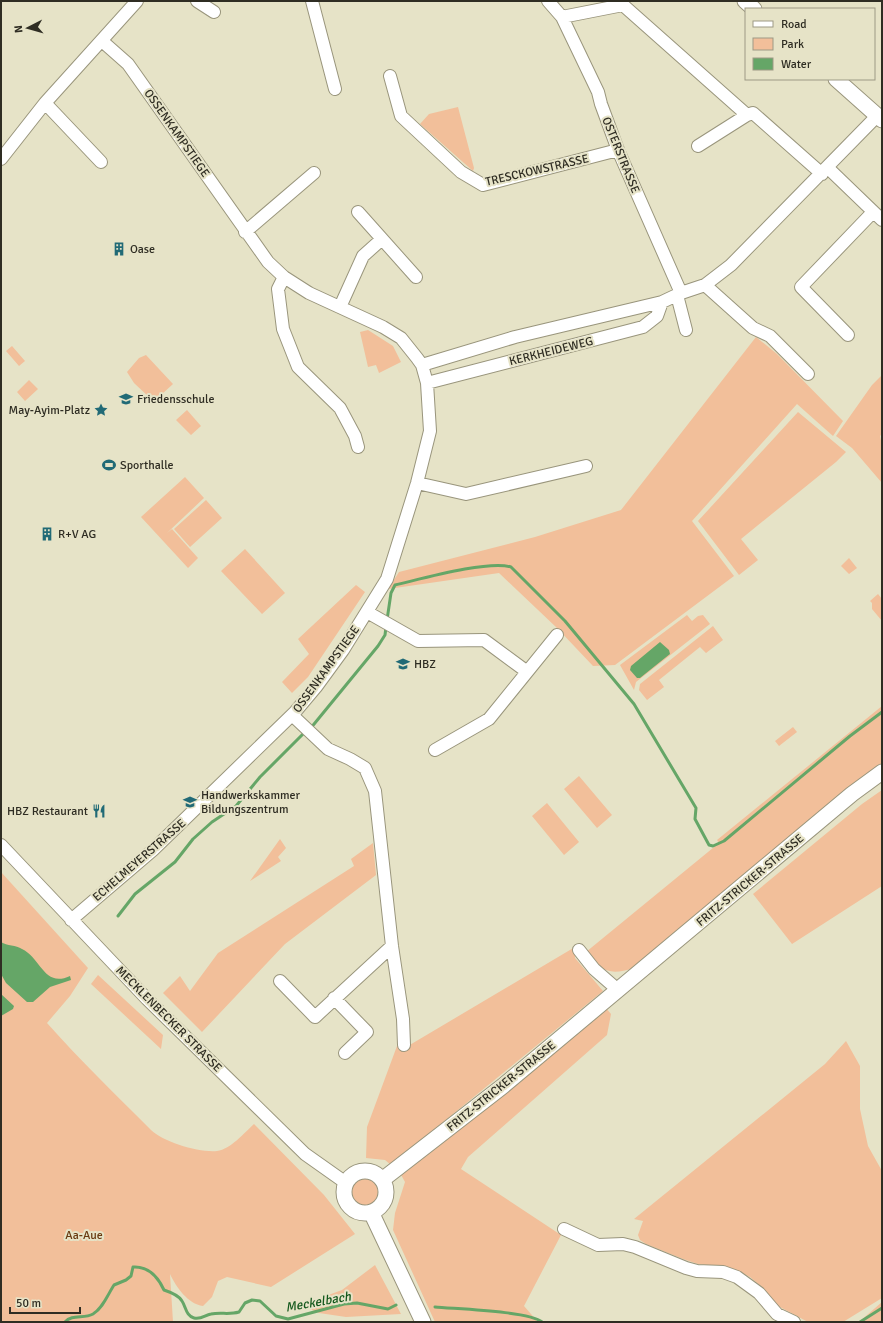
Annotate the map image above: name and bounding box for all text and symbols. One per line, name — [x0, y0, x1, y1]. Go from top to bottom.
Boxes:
north arrow — [8, 8, 48, 48]
legend — [745, 8, 875, 80]
text: Road — [781, 17, 807, 32]
text: N — [12, 25, 25, 33]
text: Park — [781, 37, 804, 52]
text: Water — [781, 57, 812, 72]
street label: OSSENKAMPSTIEGE — [141, 86, 213, 180]
street label: OSTERSTRASSE — [598, 115, 643, 196]
street label: TRESCKOWSTRASSE — [484, 151, 590, 190]
building icon: Oase — [111, 241, 127, 257]
place label: Oase — [130, 242, 155, 257]
street label: KERKHEIDEWEG — [508, 334, 595, 369]
school or university icon: Friedensschule — [118, 391, 134, 407]
place label: Friedensschule — [137, 392, 214, 407]
place icon: May-Ayim-Platz — [93, 402, 109, 418]
place label: May-Ayim-Platz — [9, 403, 90, 418]
sports icon: Sporthalle — [101, 457, 117, 473]
place label: Sporthalle — [120, 458, 174, 473]
building icon: R+V AG — [39, 526, 55, 542]
place label: R+V AG — [58, 527, 96, 542]
street label: OSSENKAMPSTIEGE — [290, 623, 363, 716]
school or university icon: HBZ — [395, 656, 411, 672]
place label: HBZ — [414, 657, 436, 672]
place label: Handwerkskammer Bildungszentrum — [201, 788, 301, 817]
school or university icon: Handwerkskammer Bildungszentrum — [182, 794, 198, 810]
restaurant icon: HBZ Restaurant — [91, 803, 107, 819]
place label: HBZ Restaurant — [7, 804, 88, 819]
street label: ECHELMEYERSTRASSE — [90, 816, 189, 905]
street label: FRITZ-STRICKER-STRASSE — [693, 831, 807, 930]
street label: MECKLENBECKER STRASSE — [112, 963, 225, 1076]
street label: FRITZ-STRICKER-STRASSE — [444, 1038, 559, 1135]
park label: Aa-Aue — [65, 1228, 103, 1243]
water label: Meckelbach — [284, 1288, 353, 1316]
scale bar — [10, 1289, 80, 1315]
text: 50 m — [16, 1296, 41, 1311]

